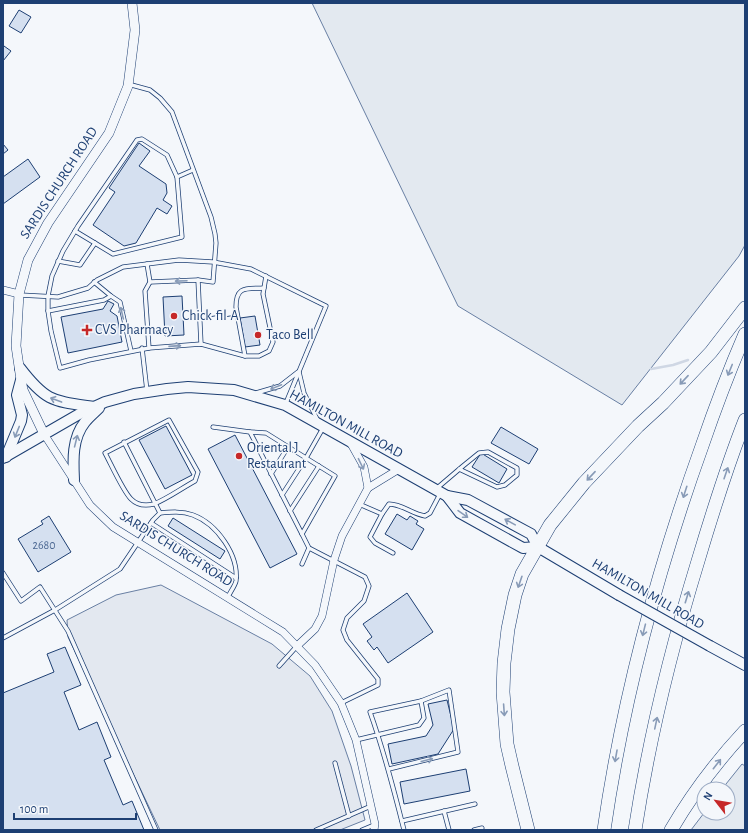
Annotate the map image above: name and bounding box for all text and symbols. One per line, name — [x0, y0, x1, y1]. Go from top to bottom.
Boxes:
street label: SARDIS CHURCH ROAD — [18, 125, 100, 241]
one-way arrow — [175, 277, 188, 285]
one-way arrow — [118, 306, 125, 319]
place label: Chick-fil-A — [182, 309, 239, 323]
marker: Chick-fil-A — [169, 311, 179, 321]
place label: CVS Pharmacy — [95, 323, 173, 337]
marker: CVS Pharmacy — [82, 325, 92, 335]
place label: Taco Bell — [266, 328, 314, 342]
marker: Taco Bell — [253, 330, 263, 340]
one-way arrow — [168, 342, 181, 350]
one-way arrow — [726, 363, 734, 375]
one-way arrow — [680, 375, 689, 386]
one-way arrow — [270, 384, 282, 391]
street label: HAMILTON MILL ROAD — [287, 387, 405, 461]
one-way arrow — [50, 396, 62, 404]
one-way arrow — [12, 425, 20, 437]
one-way arrow — [73, 435, 80, 448]
place label: Oriental J Restaurant — [247, 441, 307, 471]
marker: Oriental J Restaurant — [234, 451, 244, 461]
one-way arrow — [358, 457, 365, 469]
one-way arrow — [723, 467, 730, 480]
one-way arrow — [586, 471, 596, 481]
one-way arrow — [681, 485, 689, 497]
street label: SARDIS CHURCH ROAD — [117, 509, 235, 589]
one-way arrow — [458, 510, 469, 518]
one-way arrow — [504, 518, 516, 526]
house number: 2680 — [32, 539, 56, 551]
street label: HAMILTON MILL ROAD — [590, 556, 706, 632]
one-way arrow — [515, 575, 523, 587]
one-way arrow — [684, 591, 691, 604]
one-way arrow — [640, 623, 647, 636]
one-way arrow — [501, 703, 508, 716]
one-way arrow — [652, 717, 660, 730]
one-way arrow — [612, 750, 620, 763]
one-way arrow — [420, 756, 433, 763]
one-way arrow — [713, 758, 721, 769]
north arrow — [696, 781, 736, 821]
text: N — [701, 790, 715, 802]
scale bar — [14, 795, 136, 821]
text: 100 m — [20, 803, 48, 815]

